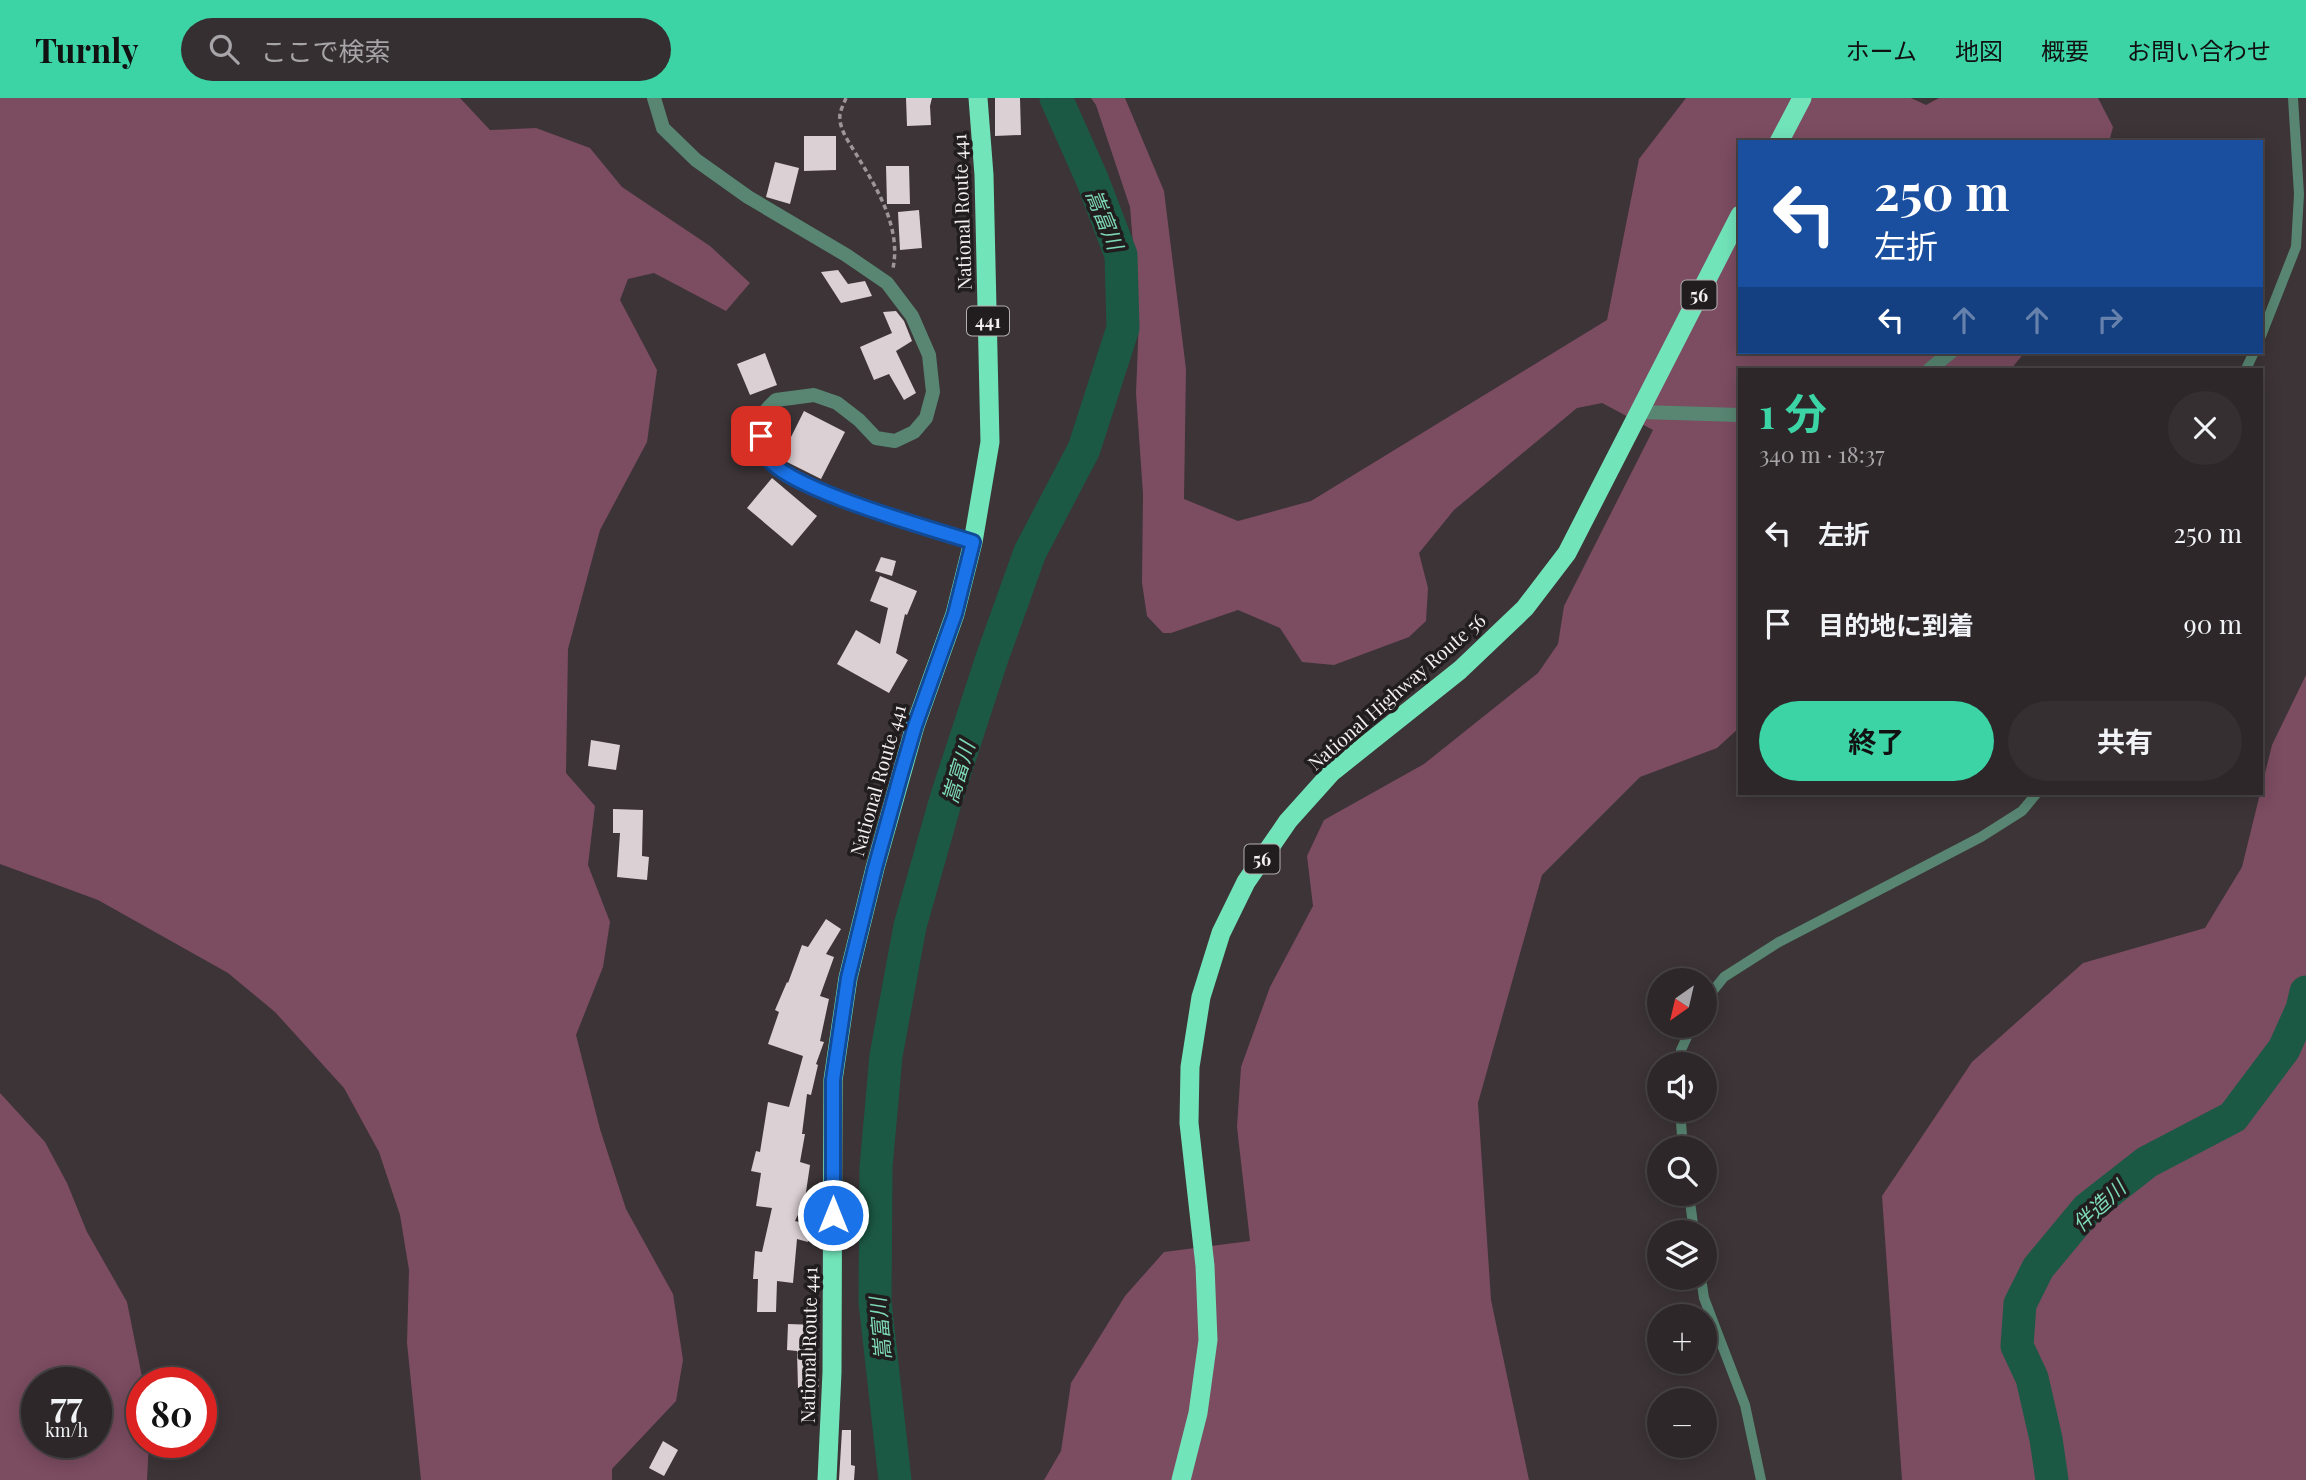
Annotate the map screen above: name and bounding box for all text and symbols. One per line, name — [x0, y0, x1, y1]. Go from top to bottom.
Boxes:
search box — [181, 18, 671, 81]
text: Turnly — [35, 27, 139, 71]
icon: search — [205, 30, 243, 68]
text: ここで検索 — [261, 33, 391, 68]
text: ホーム — [1846, 34, 1917, 66]
text: 地図 — [1955, 34, 2003, 66]
text: 概要 — [2041, 34, 2089, 66]
text: お問い合わせ — [2127, 34, 2271, 66]
street label: National Route 441 — [945, 133, 977, 291]
text: 250 m — [1874, 158, 2010, 223]
icon: left — [1759, 168, 1850, 259]
water label: 嵩富川 — [1081, 185, 1132, 255]
text: 左折 — [1874, 223, 1938, 266]
road number: 56 — [1682, 280, 1716, 310]
icon: left — [1872, 301, 1910, 339]
icon: ahead — [1945, 301, 1983, 339]
icon: ahead — [2018, 301, 2056, 339]
icon: right — [2091, 301, 2129, 339]
road number: 441 — [967, 306, 1009, 336]
text: 1 分 — [1759, 384, 1827, 440]
button: close — [2168, 391, 2242, 465]
pin — [731, 406, 791, 466]
icon: arrive — [742, 417, 780, 455]
text: 340 m · 18:37 — [1759, 438, 1885, 469]
icon: left — [1759, 514, 1797, 552]
text: 250 m — [2174, 515, 2242, 550]
text: 左折 — [1818, 516, 1870, 551]
icon: arrive — [1759, 605, 1797, 643]
street label: National Highway Route 56 — [1302, 606, 1490, 775]
text: 90 m — [2184, 606, 2242, 641]
text: 目的地に到着 — [1818, 607, 1974, 642]
street label: National Route 441 — [843, 701, 911, 859]
button: 終了 — [1759, 701, 1994, 781]
button: 共有 — [2008, 701, 2242, 781]
water label: 嵩富川 — [934, 736, 980, 806]
road number: 56 — [1244, 844, 1280, 874]
north arrow — [1647, 968, 1717, 1038]
map controls — [1647, 968, 1717, 1458]
button: sound — [1647, 1052, 1717, 1122]
button: search — [1647, 1136, 1717, 1206]
water label: 伴造川 — [2065, 1172, 2132, 1237]
position arrow — [796, 1178, 870, 1252]
button: layers — [1647, 1220, 1717, 1290]
street label: National Route 441 — [794, 1267, 822, 1423]
water label: 嵩富川 — [862, 1294, 896, 1362]
button: + — [1647, 1304, 1717, 1374]
speed limit sign: 80 — [126, 1367, 217, 1458]
text: 77 — [51, 1380, 82, 1427]
button: − — [1647, 1388, 1717, 1458]
text: km/h — [45, 1418, 88, 1442]

